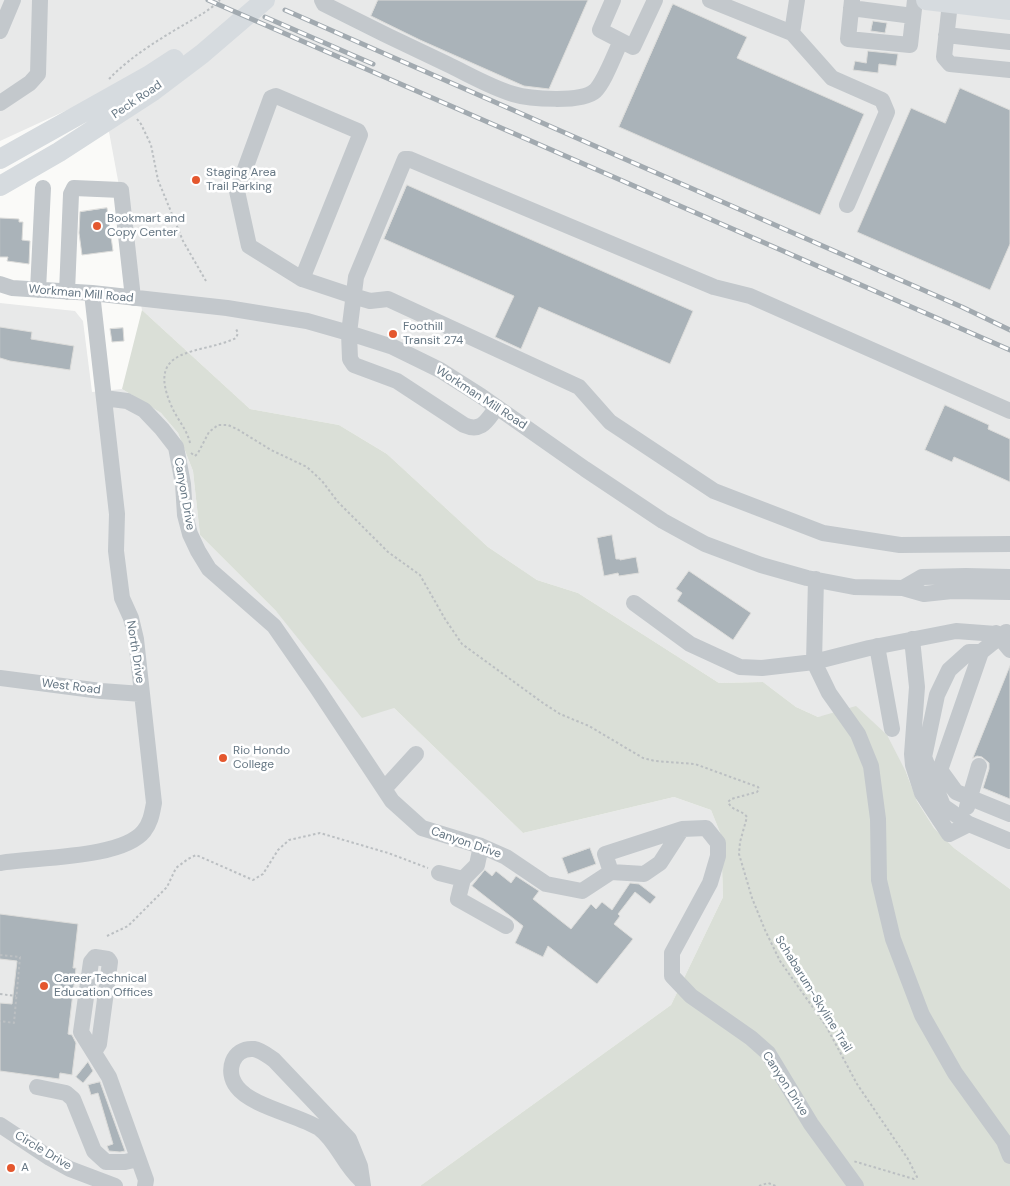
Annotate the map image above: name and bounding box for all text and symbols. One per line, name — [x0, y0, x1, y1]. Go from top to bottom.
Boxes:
street label: Peck Road — [109, 78, 165, 122]
place label: Staging Area Trail Parking — [206, 166, 276, 194]
marker: Staging Area Trail Parking — [190, 174, 202, 186]
place label: Bookmart and Copy Center — [107, 212, 185, 240]
marker: Bookmart and Copy Center — [91, 220, 103, 232]
street label: Workman Mill Road — [28, 282, 134, 306]
place label: Foothill Transit 274 — [403, 320, 463, 348]
marker: Foothill Transit 274 — [387, 328, 399, 340]
street label: Workman Mill Road — [433, 363, 529, 433]
street label: Canyon Drive — [171, 457, 197, 531]
street label: North Drive — [123, 620, 147, 684]
street label: West Road — [41, 676, 101, 698]
place label: Rio Hondo College — [233, 744, 290, 772]
marker: Rio Hondo College — [217, 752, 229, 764]
street label: Canyon Drive — [429, 824, 503, 862]
street label: Schabarum-Skyline Trail — [771, 933, 855, 1055]
place label: Career Technical Education Offices — [54, 972, 153, 1000]
marker: Career Technical Education Offices — [38, 980, 50, 992]
street label: Canyon Drive — [759, 1049, 811, 1119]
street label: Circle Drive — [12, 1128, 74, 1174]
place label: A — [21, 1161, 29, 1175]
marker: A — [5, 1162, 17, 1174]

